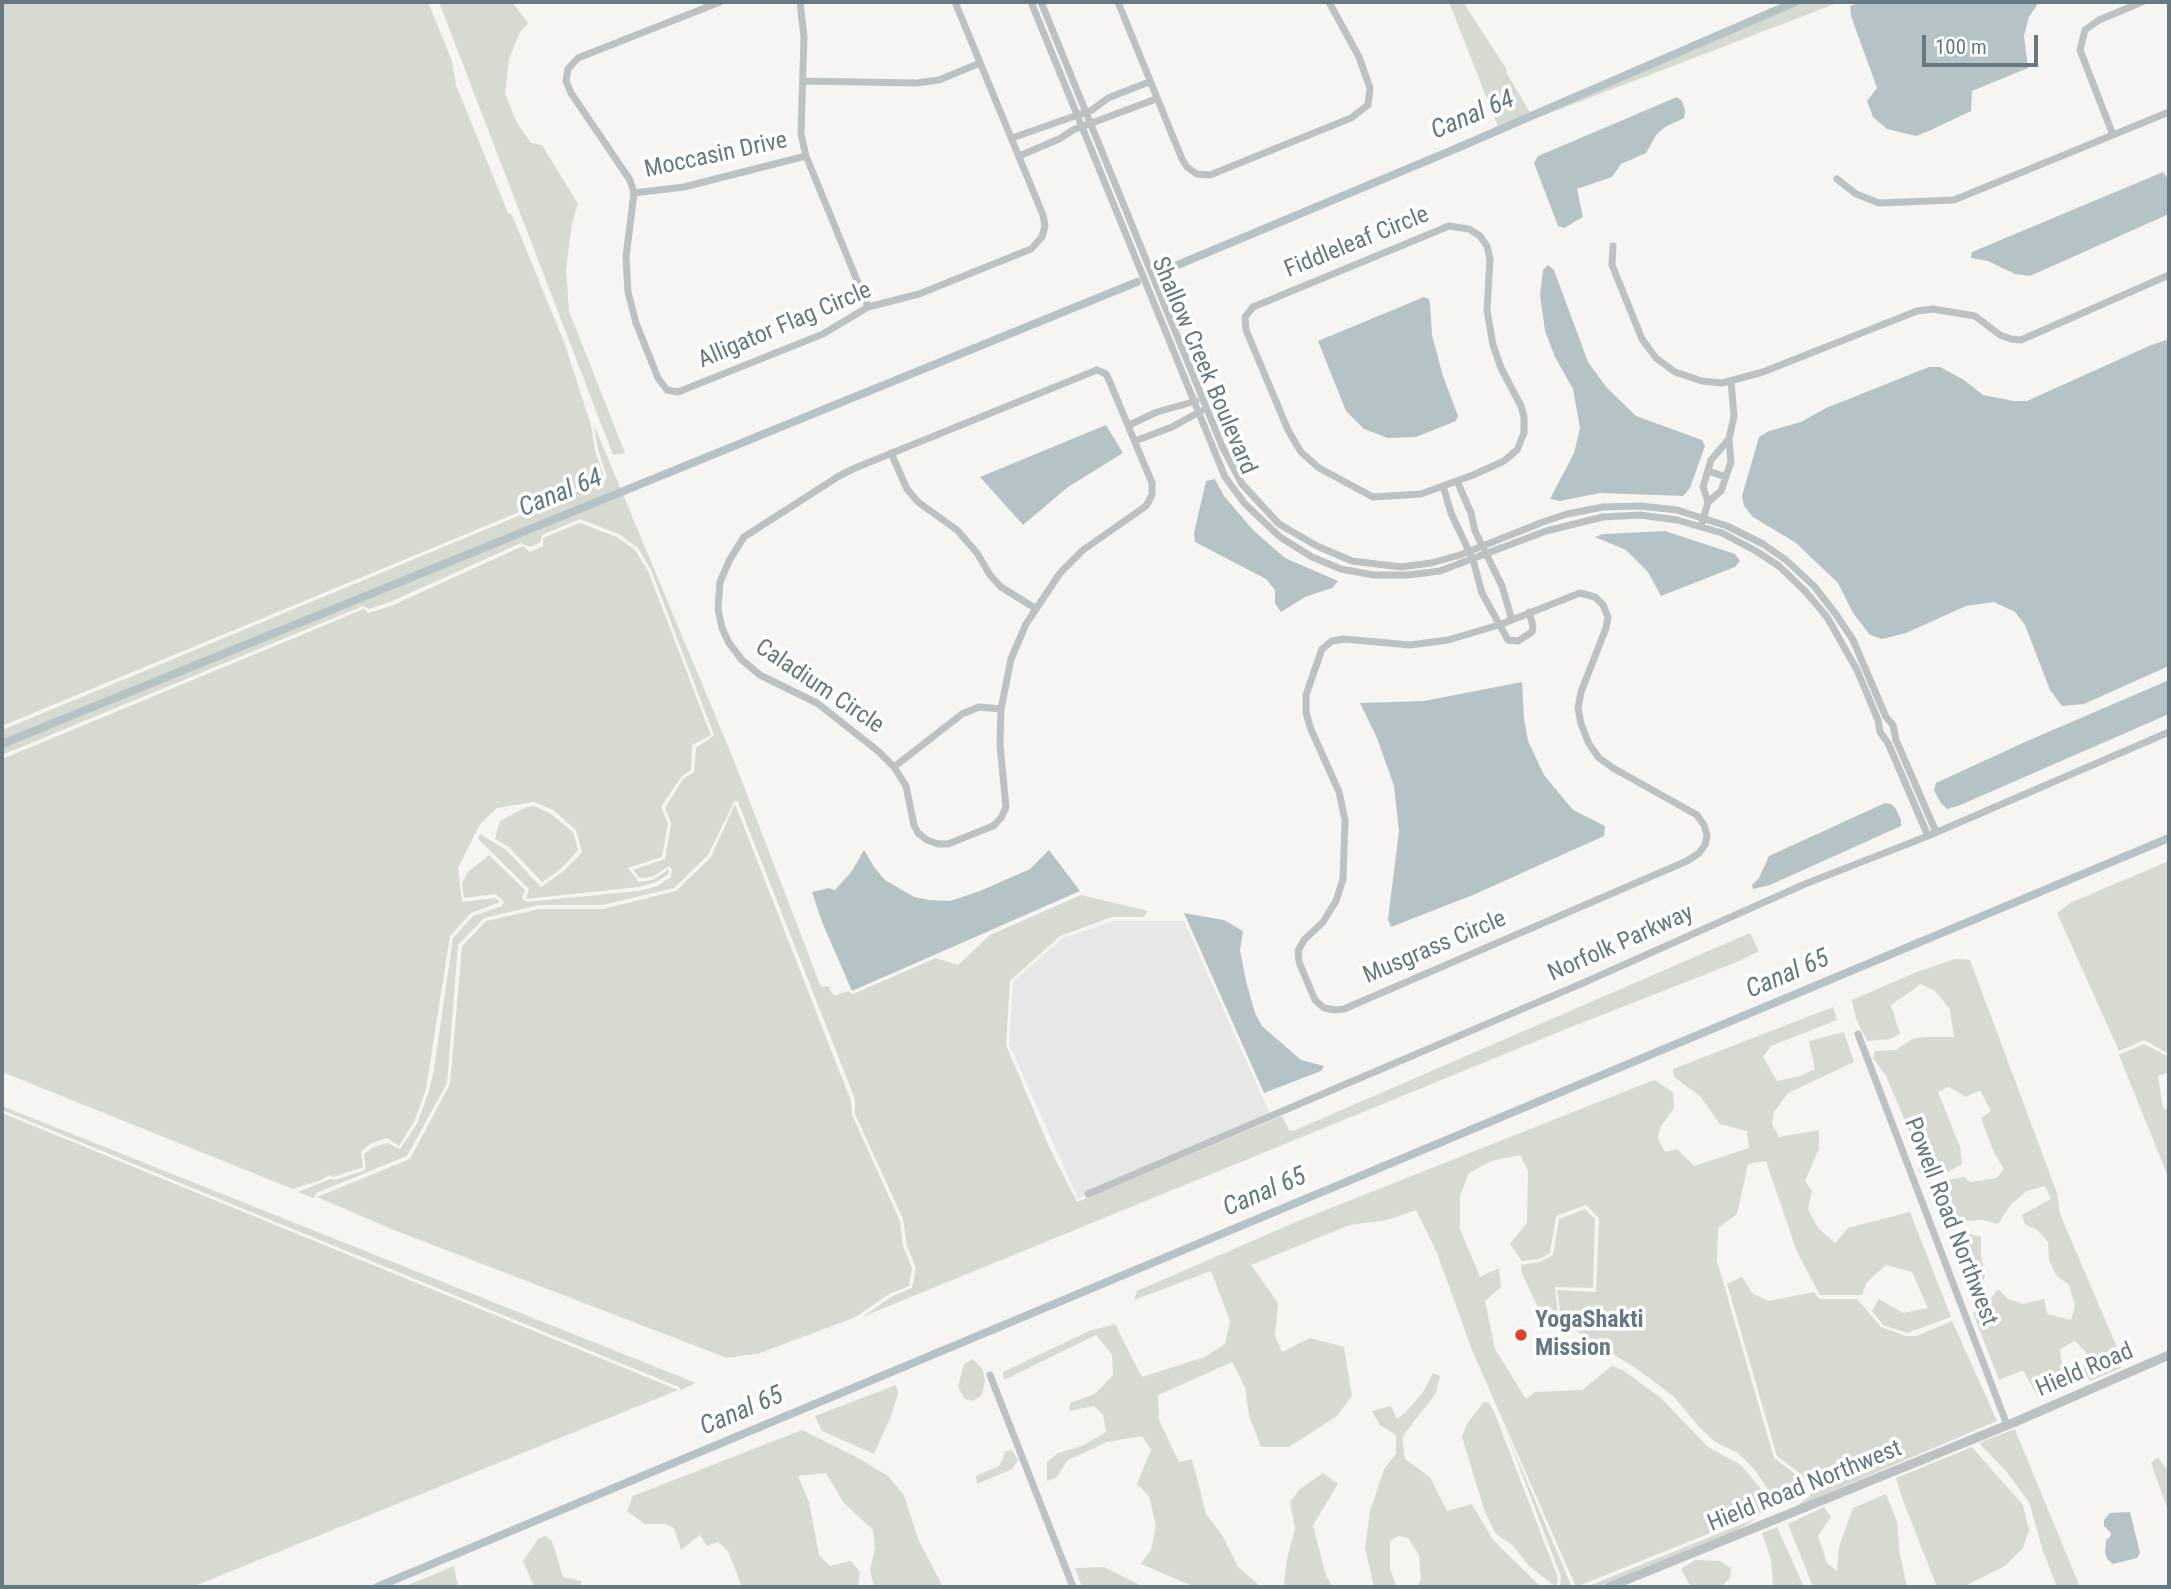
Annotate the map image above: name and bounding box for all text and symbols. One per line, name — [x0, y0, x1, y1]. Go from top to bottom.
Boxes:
scale bar — [1926, 21, 2042, 65]
text: 100 m — [1935, 35, 1987, 59]
water label: Canal 64 — [1427, 85, 1519, 147]
street label: Moccasin Drive — [642, 127, 790, 185]
street label: Fiddleleaf Circle — [1281, 201, 1433, 285]
street label: Shallow Creek Boulevard — [1144, 253, 1262, 479]
street label: Alligator Flag Circle — [694, 277, 876, 375]
water label: Canal 64 — [515, 463, 607, 525]
street label: Caladium Circle — [749, 633, 889, 741]
street label: Norfolk Parkway — [1544, 899, 1698, 989]
street label: Musgrass Circle — [1359, 905, 1511, 991]
water label: Canal 65 — [1742, 944, 1834, 1006]
street label: Powell Road Northwest — [1897, 1114, 2003, 1330]
water label: Canal 65 — [1219, 1162, 1311, 1224]
place label: YogaShakti Mission — [1535, 1307, 1644, 1363]
marker: YogaShakti Mission — [1513, 1327, 1529, 1343]
street label: Hield Road — [2032, 1338, 2138, 1404]
water label: Canal 65 — [696, 1381, 788, 1443]
street label: Hield Road Northwest — [1704, 1435, 1906, 1539]

